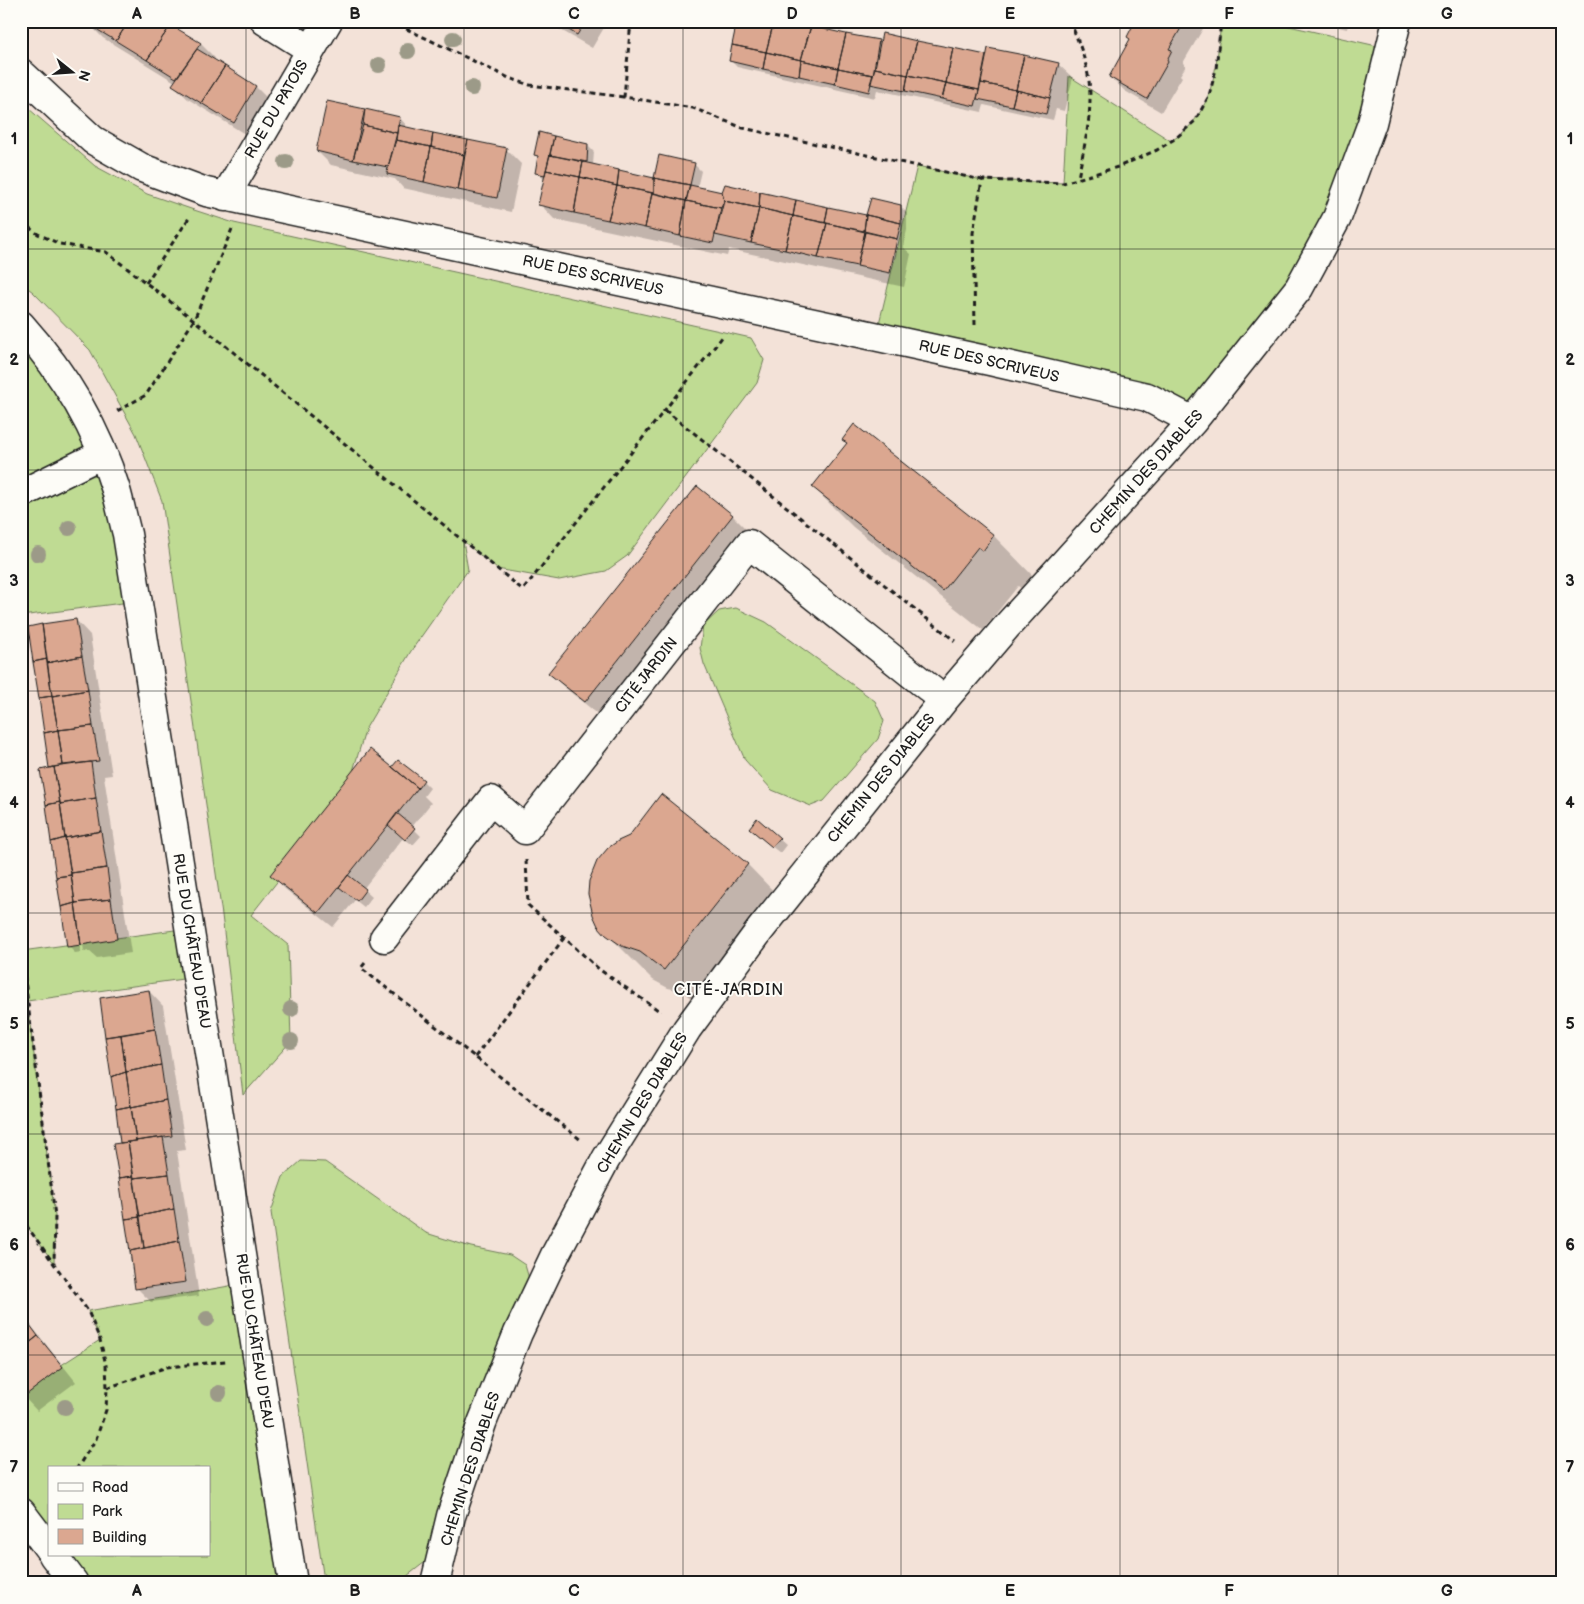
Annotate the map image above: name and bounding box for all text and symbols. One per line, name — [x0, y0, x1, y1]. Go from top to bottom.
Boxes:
text: A — [131, 5, 142, 24]
text: B — [349, 5, 361, 24]
text: C — [568, 5, 580, 24]
text: D — [786, 5, 798, 24]
text: E — [1005, 5, 1015, 24]
text: F — [1224, 5, 1234, 24]
text: G — [1441, 5, 1453, 24]
north arrow — [48, 48, 98, 98]
street label: RUE DU PATOIS — [241, 57, 312, 162]
text: N — [74, 68, 94, 83]
text: 1 — [11, 130, 17, 149]
text: 1 — [1567, 130, 1573, 149]
street label: RUE DES SCRIVEUS — [521, 251, 665, 300]
street label: RUE DES SCRIVEUS — [917, 336, 1061, 387]
text: 2 — [9, 351, 19, 370]
text: 2 — [1565, 351, 1575, 370]
street label: CHEMIN DES DIABLES — [1085, 406, 1207, 539]
text: 3 — [9, 572, 19, 591]
text: 3 — [1565, 572, 1575, 591]
street label: CITÉ JARDIN — [611, 634, 682, 717]
street label: CHEMIN DES DIABLES — [823, 710, 939, 847]
text: 4 — [9, 794, 19, 813]
text: 4 — [1565, 794, 1575, 813]
street label: RUE DU CHÂTEAU D'EAU — [168, 852, 215, 1030]
district label: CITÉ-JARDIN — [674, 979, 784, 1000]
text: 5 — [9, 1015, 19, 1034]
text: 5 — [1565, 1015, 1575, 1034]
street label: CHEMIN DES DIABLES — [593, 1029, 692, 1177]
text: 6 — [9, 1236, 19, 1255]
text: 6 — [1565, 1236, 1575, 1255]
street label: RUE DU CHÂTEAU D'EAU — [231, 1252, 278, 1430]
street label: CHEMIN DES DIABLES — [437, 1390, 504, 1549]
text: 7 — [10, 1458, 19, 1477]
text: 7 — [1566, 1458, 1575, 1477]
legend — [48, 1466, 210, 1556]
text: Road — [92, 1478, 128, 1497]
text: Park — [92, 1502, 123, 1521]
text: Building — [92, 1528, 147, 1547]
text: A — [131, 1582, 142, 1601]
text: B — [349, 1582, 361, 1601]
text: C — [568, 1582, 580, 1601]
text: D — [786, 1582, 798, 1601]
text: E — [1005, 1582, 1015, 1601]
text: F — [1224, 1582, 1234, 1601]
text: G — [1441, 1582, 1453, 1601]

